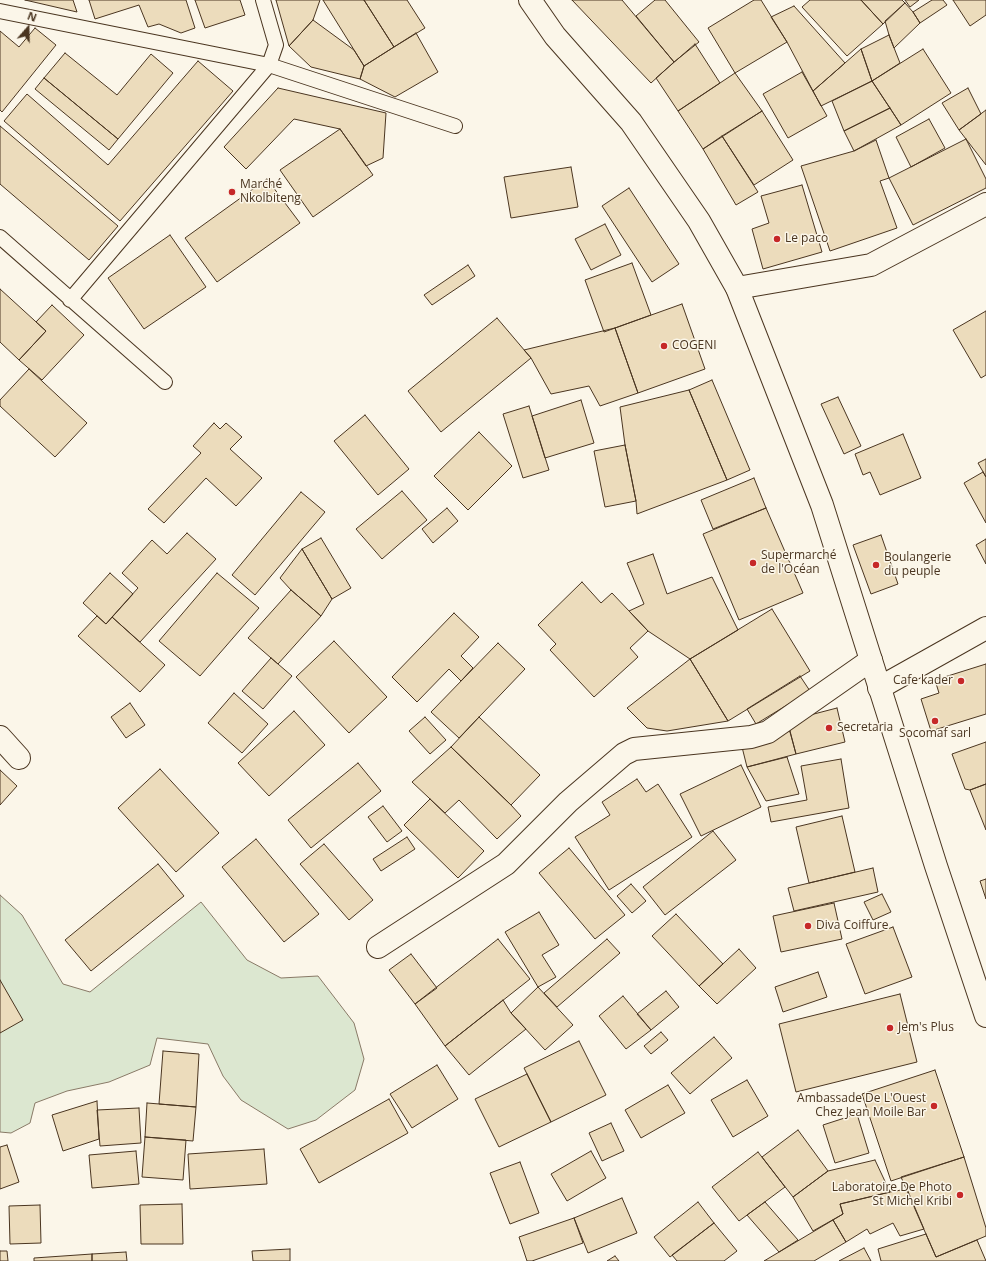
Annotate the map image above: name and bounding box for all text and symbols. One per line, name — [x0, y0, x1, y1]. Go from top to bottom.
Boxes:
north arrow — [8, 8, 48, 48]
text: N — [25, 8, 39, 25]
place label: Marché Nkolbiteng — [240, 178, 301, 206]
marker: Marché Nkolbiteng — [227, 187, 237, 197]
place label: Le paco — [785, 232, 828, 246]
marker: Le paco — [772, 234, 782, 244]
place label: COGENI — [672, 339, 717, 353]
marker: COGENI — [659, 341, 669, 351]
place label: Supermarché de l'Océan — [761, 549, 836, 577]
place label: Boulangerie du peuple — [884, 551, 951, 579]
marker: Supermarché de l'Océan — [748, 558, 758, 568]
marker: Boulangerie du peuple — [871, 560, 881, 570]
place label: Cafe kader — [893, 674, 953, 688]
marker: Cafe kader — [956, 676, 966, 686]
marker: Socomaf sarl — [930, 716, 940, 726]
place label: Secretaria — [837, 721, 893, 735]
marker: Secretaria — [824, 723, 834, 733]
place label: Socomaf sarl — [899, 727, 971, 741]
place label: Diva Coiffure — [816, 919, 888, 933]
marker: Diva Coiffure — [803, 921, 813, 931]
place label: Jem's Plus — [898, 1021, 954, 1035]
marker: Jem's Plus — [885, 1023, 895, 1033]
place label: Ambassade De L'Ouest Chez Jean Moile Bar — [797, 1092, 926, 1120]
marker: Ambassade De L'Ouest Chez Jean Moile Bar — [929, 1101, 939, 1111]
place label: Laboratoire De Photo St Michel Kribi — [832, 1181, 952, 1209]
marker: Laboratoire De Photo St Michel Kribi — [955, 1190, 965, 1200]

